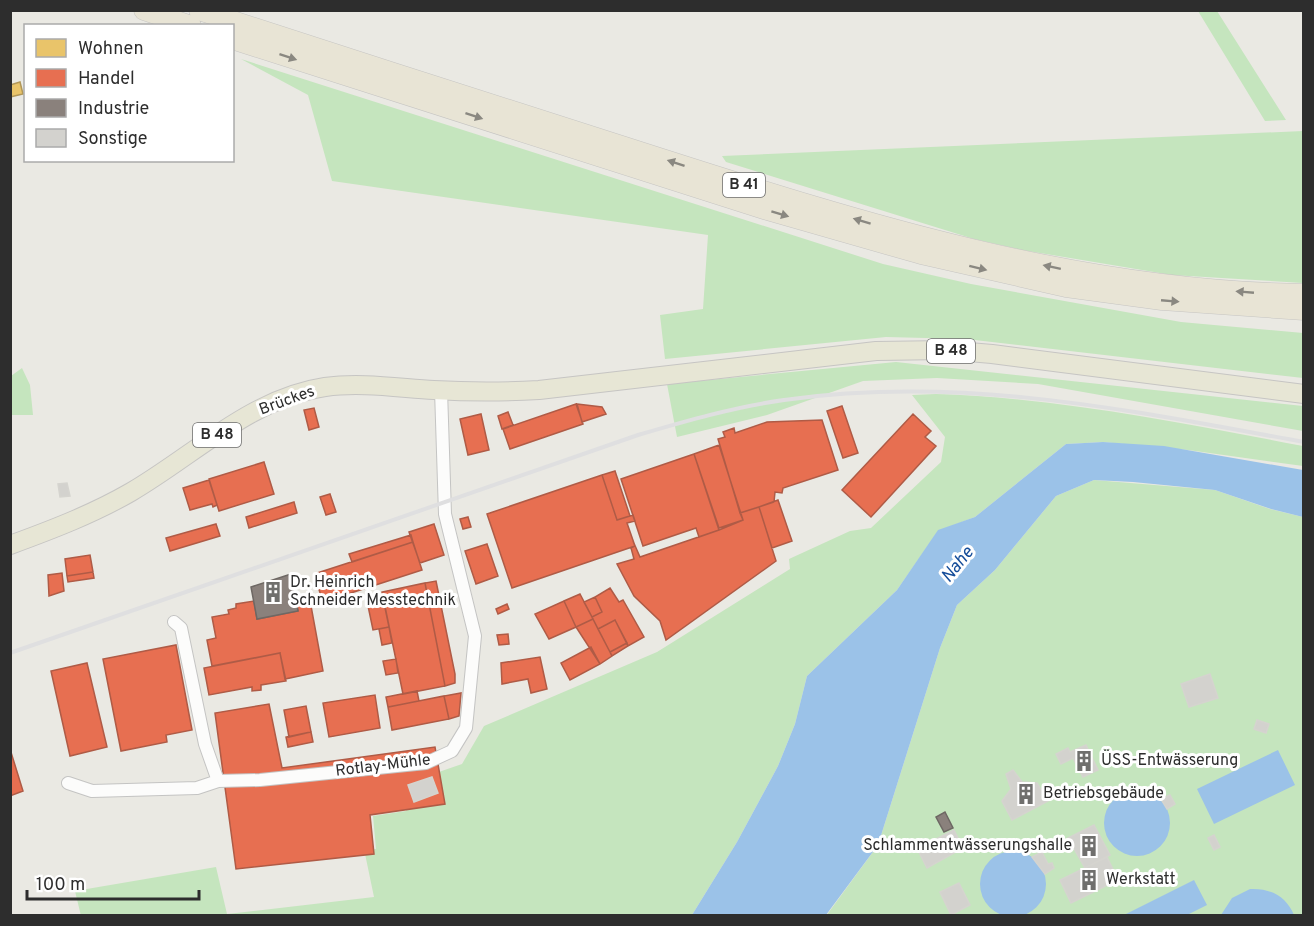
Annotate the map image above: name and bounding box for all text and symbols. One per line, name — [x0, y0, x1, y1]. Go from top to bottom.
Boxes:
legend — [24, 24, 234, 162]
text: Wohnen — [78, 38, 144, 61]
one-way arrow — [279, 52, 297, 62]
text: Handel — [78, 68, 135, 91]
text: Industrie — [78, 98, 149, 121]
one-way arrow — [465, 112, 483, 121]
text: Sonstige — [78, 128, 148, 151]
one-way arrow — [667, 158, 685, 168]
road number: B 41 — [723, 173, 765, 197]
one-way arrow — [771, 210, 789, 219]
one-way arrow — [853, 216, 871, 225]
one-way arrow — [1042, 262, 1061, 271]
one-way arrow — [969, 263, 987, 273]
one-way arrow — [1236, 287, 1255, 297]
one-way arrow — [1161, 296, 1180, 306]
road number: B 48 — [927, 339, 975, 363]
street label: Brückes — [256, 382, 318, 420]
road number: B 48 — [193, 423, 241, 447]
water label: Nahe — [936, 542, 980, 588]
place label: Dr. Heinrich Schneider Messtechnik — [290, 573, 456, 611]
building icon: Dr. Heinrich Schneider Messtechnik — [261, 580, 285, 604]
building icon: ÜSS-Entwässerung — [1072, 749, 1096, 773]
place label: ÜSS-Entwässerung — [1101, 749, 1238, 771]
street label: Rotlay-Mühle — [334, 750, 432, 782]
building icon: Betriebsgebäude — [1014, 782, 1038, 806]
place label: Betriebsgebäude — [1043, 784, 1164, 804]
building icon: Schlammentwässerungshalle — [1077, 834, 1101, 858]
place label: Schlammentwässerungshalle — [863, 836, 1072, 856]
scale bar — [27, 863, 200, 901]
building icon: Werkstatt — [1077, 868, 1101, 892]
place label: Werkstatt — [1106, 870, 1175, 890]
text: 100 m — [36, 874, 85, 897]

